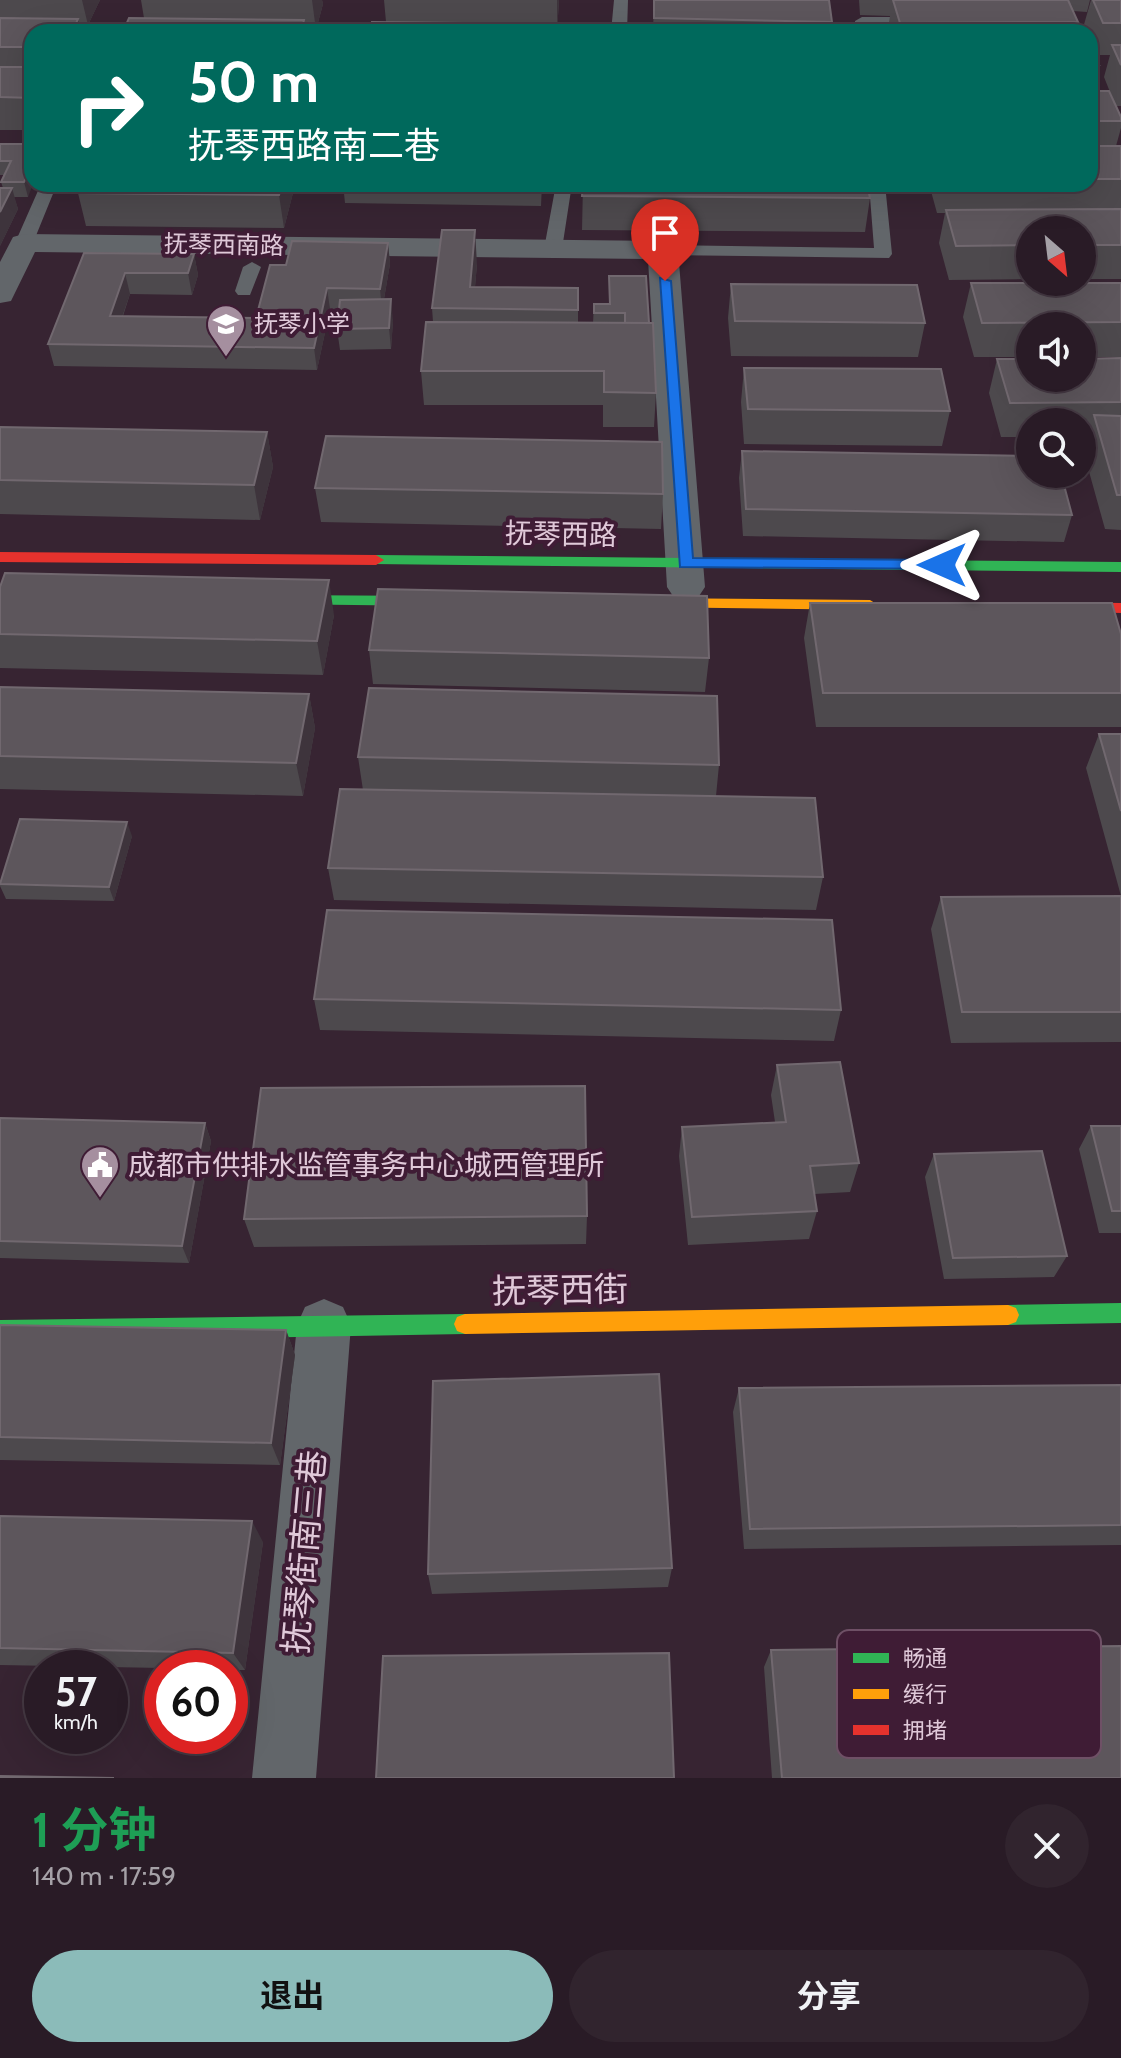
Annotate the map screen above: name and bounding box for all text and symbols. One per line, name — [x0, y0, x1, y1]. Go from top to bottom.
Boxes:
text: 50 m — [188, 48, 319, 116]
icon: right — [56, 56, 160, 160]
text: 抚琴西路南二巷 — [188, 123, 440, 167]
pin — [631, 199, 699, 281]
icon: arrive — [643, 211, 687, 255]
north arrow — [1016, 216, 1096, 296]
map controls — [1016, 216, 1096, 488]
street label: 抚琴西南路 — [164, 229, 284, 260]
school or university icon: 抚琴小学 — [205, 303, 247, 358]
place label: 抚琴小学 — [254, 309, 350, 338]
button: sound — [1016, 312, 1096, 392]
button: search — [1016, 408, 1096, 488]
street label: 抚琴西路 — [505, 516, 617, 552]
position arrow — [900, 523, 984, 607]
public building icon: 成都市供排水监管事务中心城西管理所 — [79, 1144, 121, 1199]
place label: 成都市供排水监管事务中心城西管理所 — [128, 1148, 604, 1182]
street label: 抚琴西街 — [492, 1268, 628, 1312]
street label: 抚琴街南三巷 — [274, 1449, 334, 1655]
legend — [837, 1630, 1101, 1758]
text: 畅通 — [903, 1645, 947, 1672]
speed limit sign: 60 — [144, 1650, 248, 1754]
text: 57 — [55, 1667, 97, 1716]
text: 缓行 — [903, 1681, 947, 1708]
text: km/h — [54, 1710, 98, 1734]
text: 拥堵 — [903, 1717, 947, 1744]
text: 1 分钟 — [32, 1801, 157, 1859]
button: close — [1005, 1804, 1089, 1888]
text: 140 m · 17:59 — [32, 1860, 176, 1892]
button: 退出 — [32, 1950, 553, 2042]
button: 分享 — [569, 1950, 1089, 2042]

